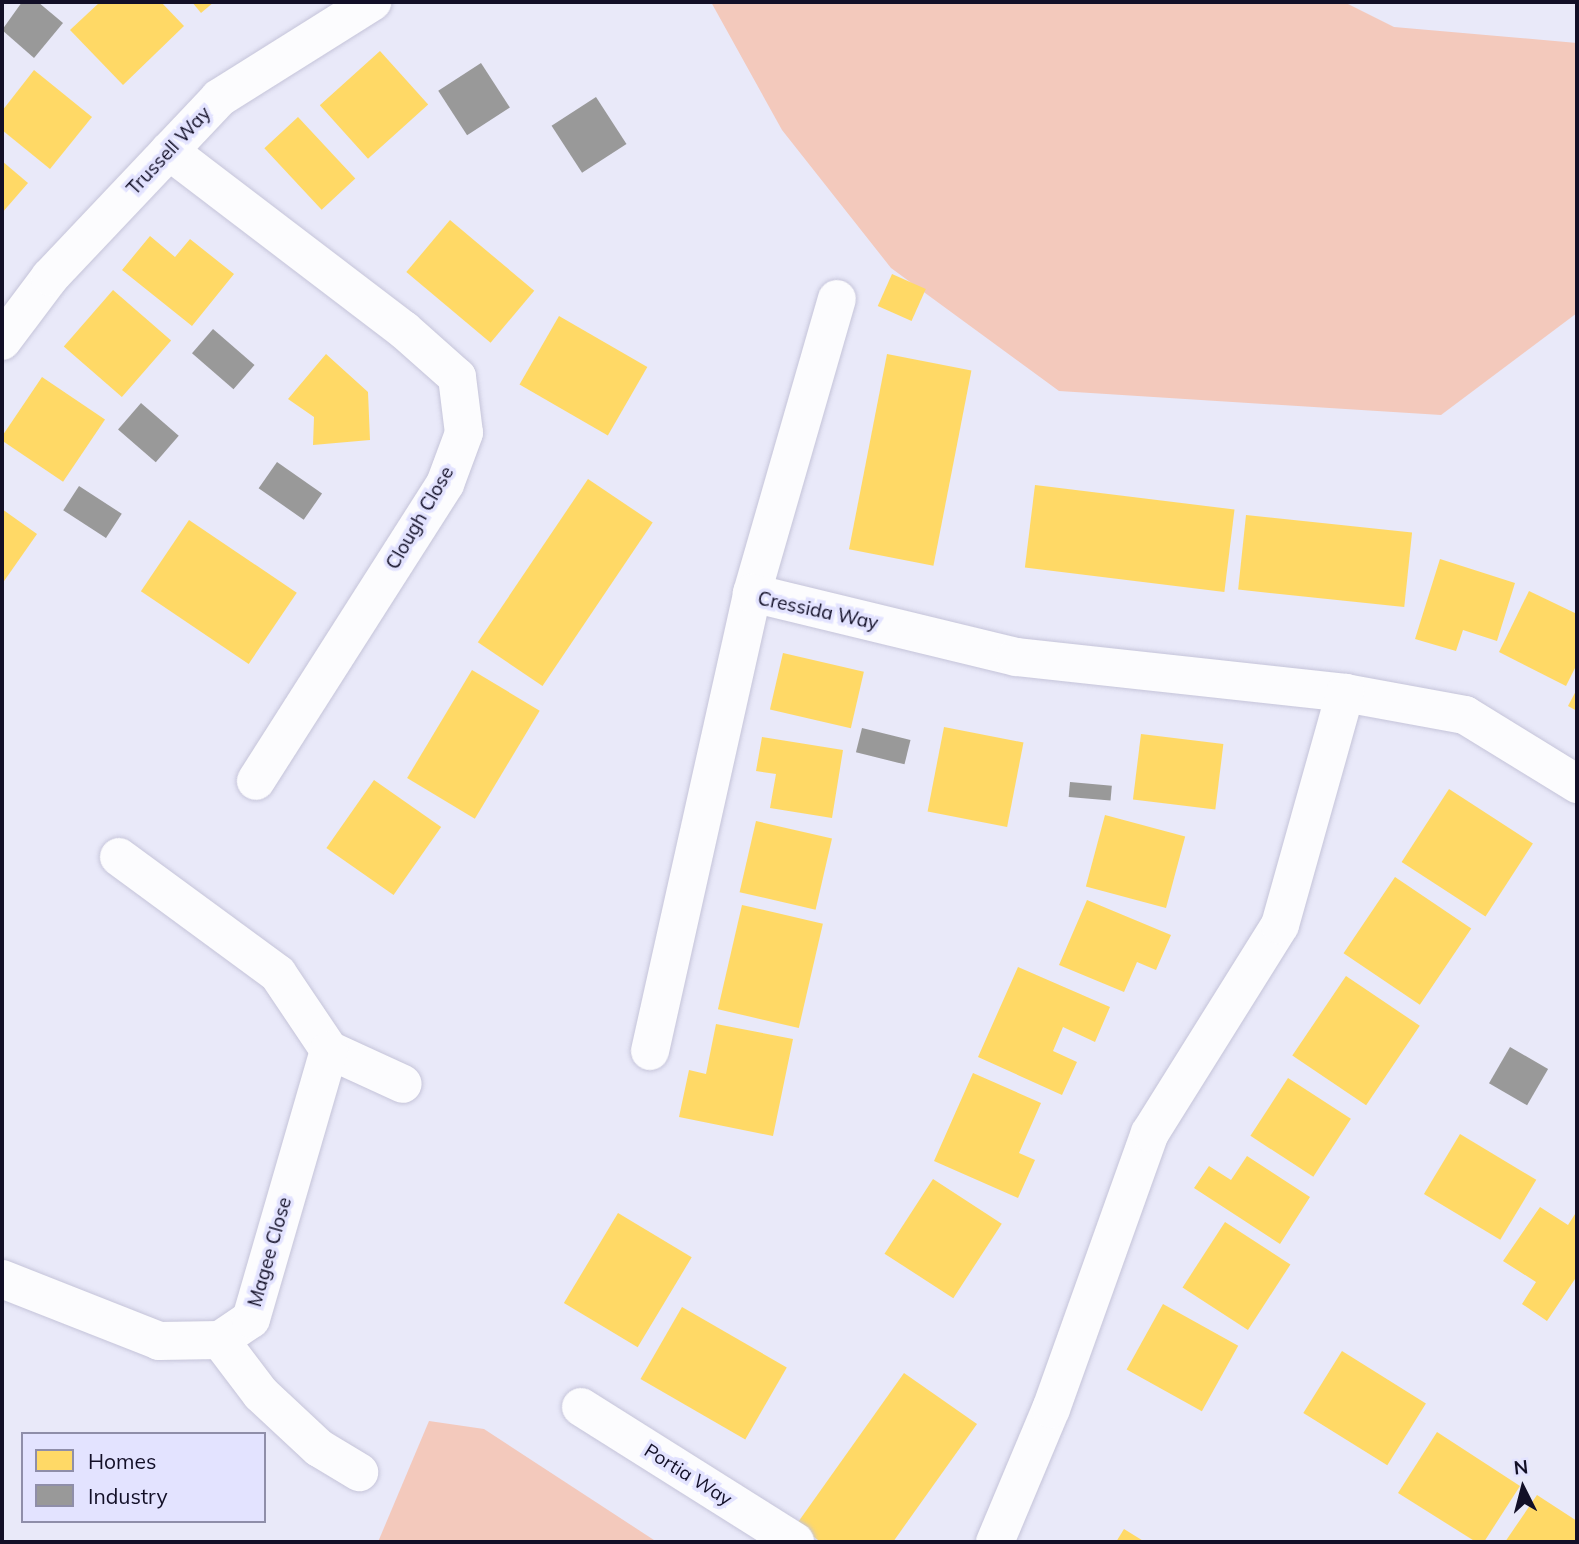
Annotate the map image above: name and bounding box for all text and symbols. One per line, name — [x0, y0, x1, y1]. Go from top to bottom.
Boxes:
street label: Trussell Way — [122, 102, 216, 200]
street label: Clough Close — [381, 463, 459, 573]
street label: Cressida Way — [756, 587, 880, 635]
street label: Magee Close — [243, 1195, 297, 1309]
legend — [21, 1432, 266, 1523]
street label: Portia Way — [640, 1439, 736, 1511]
text: Homes — [88, 1448, 156, 1474]
north arrow — [1488, 1453, 1558, 1523]
text: N — [1512, 1454, 1529, 1480]
text: Industry — [88, 1483, 168, 1509]

